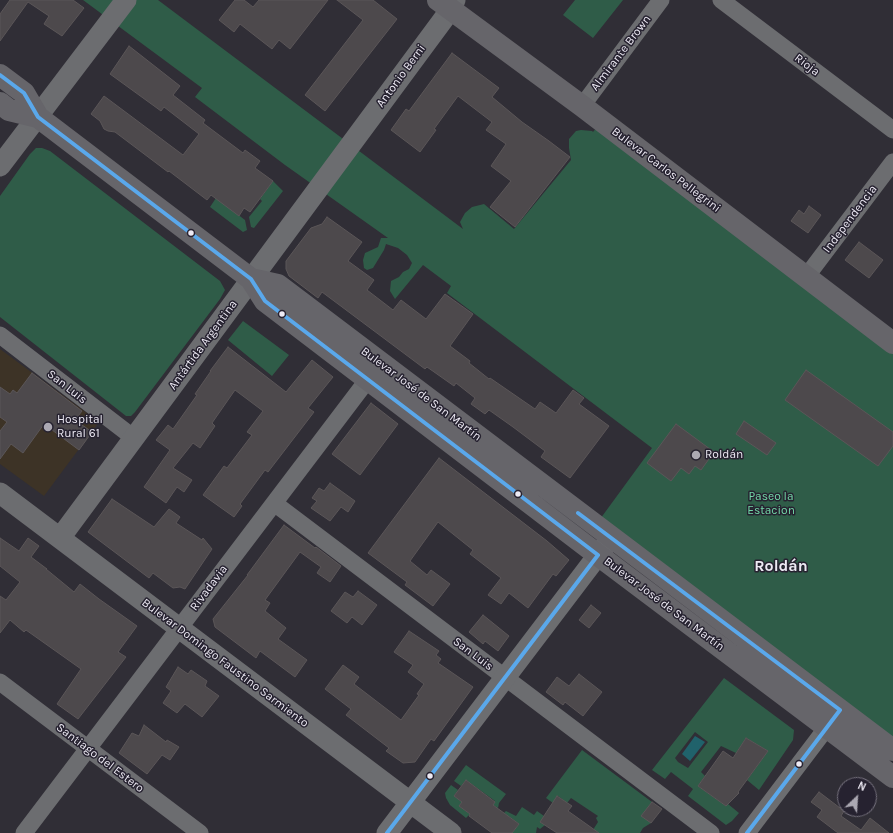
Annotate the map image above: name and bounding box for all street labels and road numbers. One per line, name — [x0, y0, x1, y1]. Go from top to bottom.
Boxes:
street label: Almirante Brown — [588, 12, 654, 94]
street label: Antonio Berni — [373, 42, 429, 110]
street label: Rioja — [792, 51, 822, 79]
street label: Bulevar Carlos Pellegrini — [609, 124, 723, 216]
street label: Independencia — [820, 182, 880, 256]
street label: Antártida Argentina — [166, 297, 240, 393]
street label: Bulevar José de San Martín — [358, 344, 484, 444]
street label: San Luis — [44, 367, 90, 407]
street label: Bulevar José de San Martín — [601, 554, 727, 654]
street label: Rivadavia — [187, 562, 231, 614]
street label: Bulevar Domingo Faustino Sarmiento — [139, 596, 311, 730]
street label: San Luis — [450, 634, 496, 674]
street label: Santiago del Estero — [53, 720, 147, 796]

